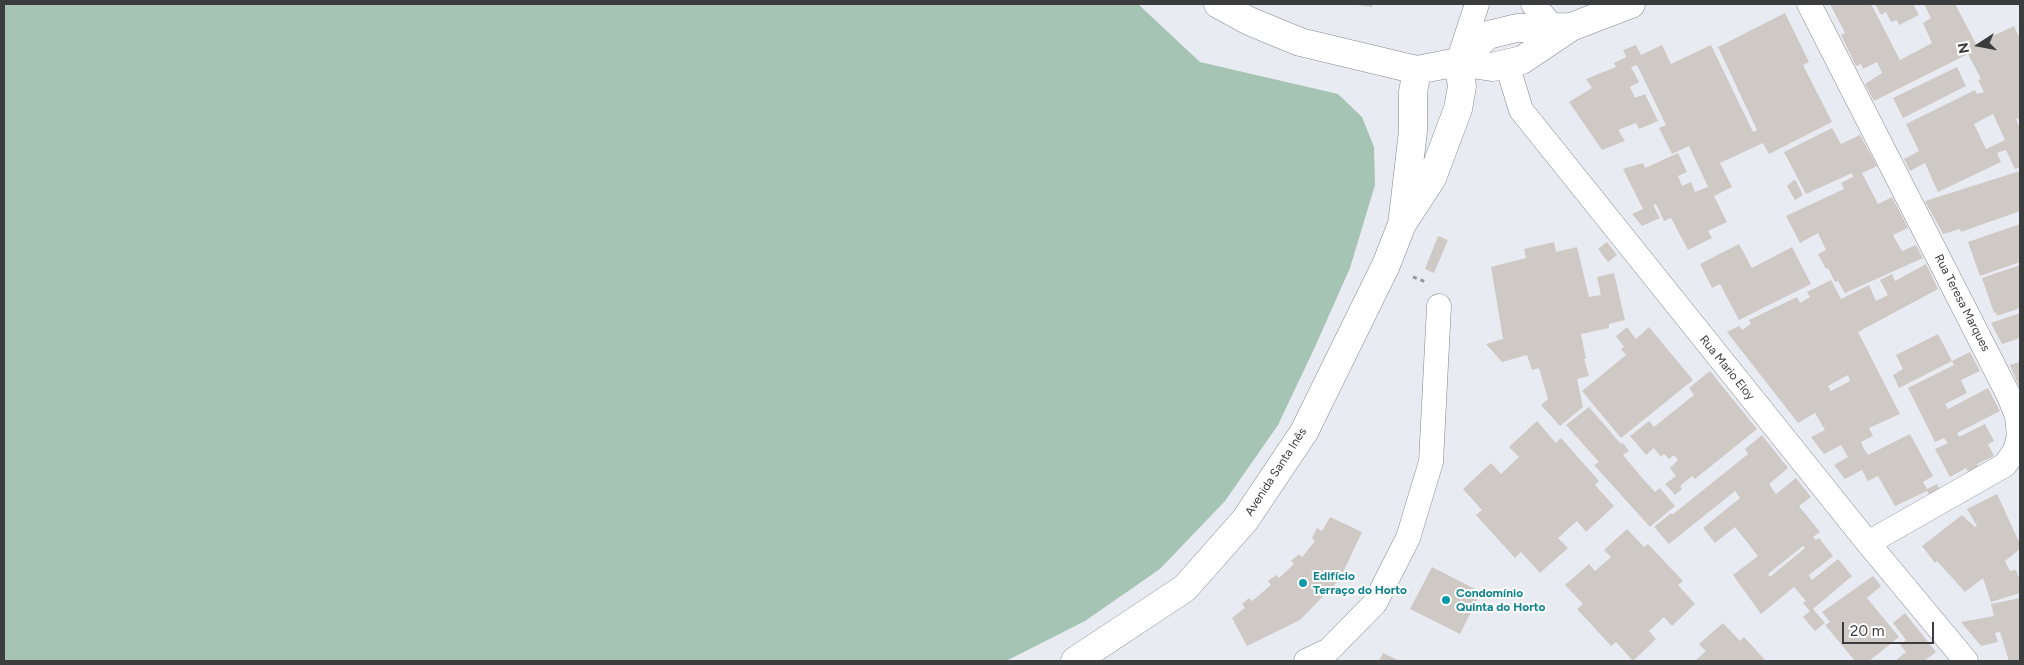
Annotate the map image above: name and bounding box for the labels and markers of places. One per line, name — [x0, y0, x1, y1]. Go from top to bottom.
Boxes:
place label: Edifício Terraço do Horto — [1313, 569, 1407, 597]
marker: Edifício Terraço do Horto — [1297, 577, 1309, 589]
place label: Condomínio Quinta do Horto — [1456, 586, 1545, 614]
marker: Condomínio Quinta do Horto — [1440, 594, 1452, 606]

